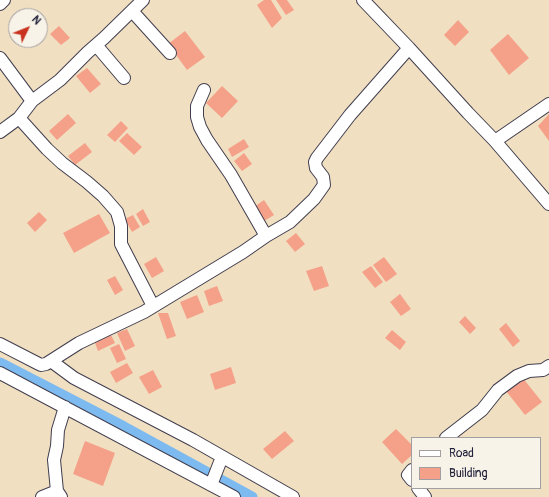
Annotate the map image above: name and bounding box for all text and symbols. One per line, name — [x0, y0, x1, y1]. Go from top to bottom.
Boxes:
north arrow — [8, 8, 48, 48]
text: N — [29, 13, 44, 27]
legend — [411, 437, 541, 489]
text: Road — [449, 446, 474, 461]
text: Building — [449, 466, 488, 481]

